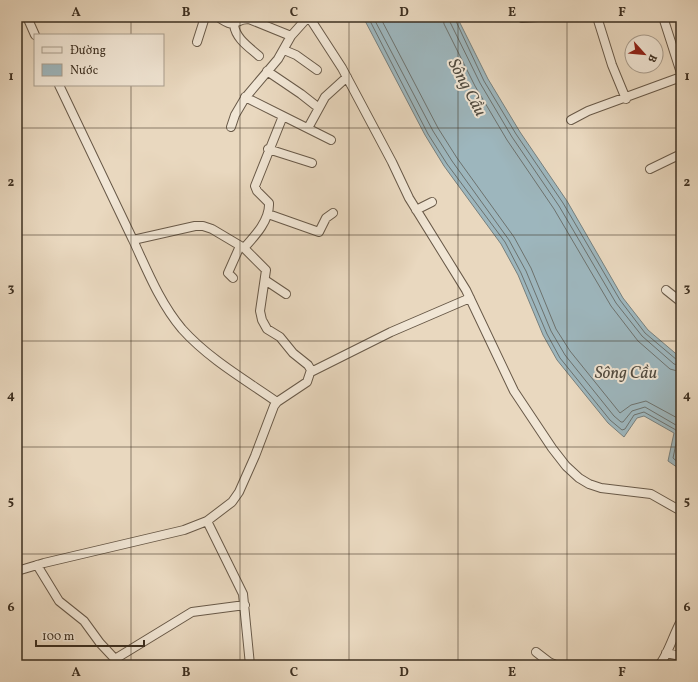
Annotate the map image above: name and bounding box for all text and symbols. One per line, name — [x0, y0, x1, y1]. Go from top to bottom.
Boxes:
text: A — [71, 4, 81, 22]
text: B — [182, 4, 191, 22]
text: C — [290, 4, 298, 22]
text: D — [399, 4, 409, 22]
text: E — [508, 4, 516, 22]
text: F — [618, 4, 626, 22]
legend — [34, 34, 164, 86]
north arrow — [624, 34, 664, 74]
text: Đường — [70, 43, 106, 59]
text: B — [643, 51, 660, 65]
water label: Sông Cầu — [442, 55, 492, 121]
text: Nước — [70, 63, 98, 79]
text: 1 — [8, 68, 14, 86]
text: 1 — [684, 68, 690, 86]
text: 2 — [8, 174, 15, 192]
text: 2 — [684, 174, 691, 192]
text: 3 — [8, 280, 15, 298]
text: 3 — [684, 280, 691, 298]
water label: Sông Cầu — [595, 362, 658, 385]
text: 4 — [7, 387, 15, 405]
text: 4 — [683, 387, 691, 405]
text: 5 — [8, 493, 14, 511]
text: 5 — [684, 493, 690, 511]
text: 6 — [7, 599, 15, 617]
text: 6 — [683, 599, 691, 617]
scale bar — [36, 622, 144, 648]
text: 100 m — [42, 629, 75, 645]
text: A — [71, 664, 81, 682]
text: B — [182, 664, 191, 682]
text: C — [290, 664, 298, 682]
text: D — [399, 664, 409, 682]
text: E — [508, 664, 516, 682]
text: F — [618, 664, 626, 682]

